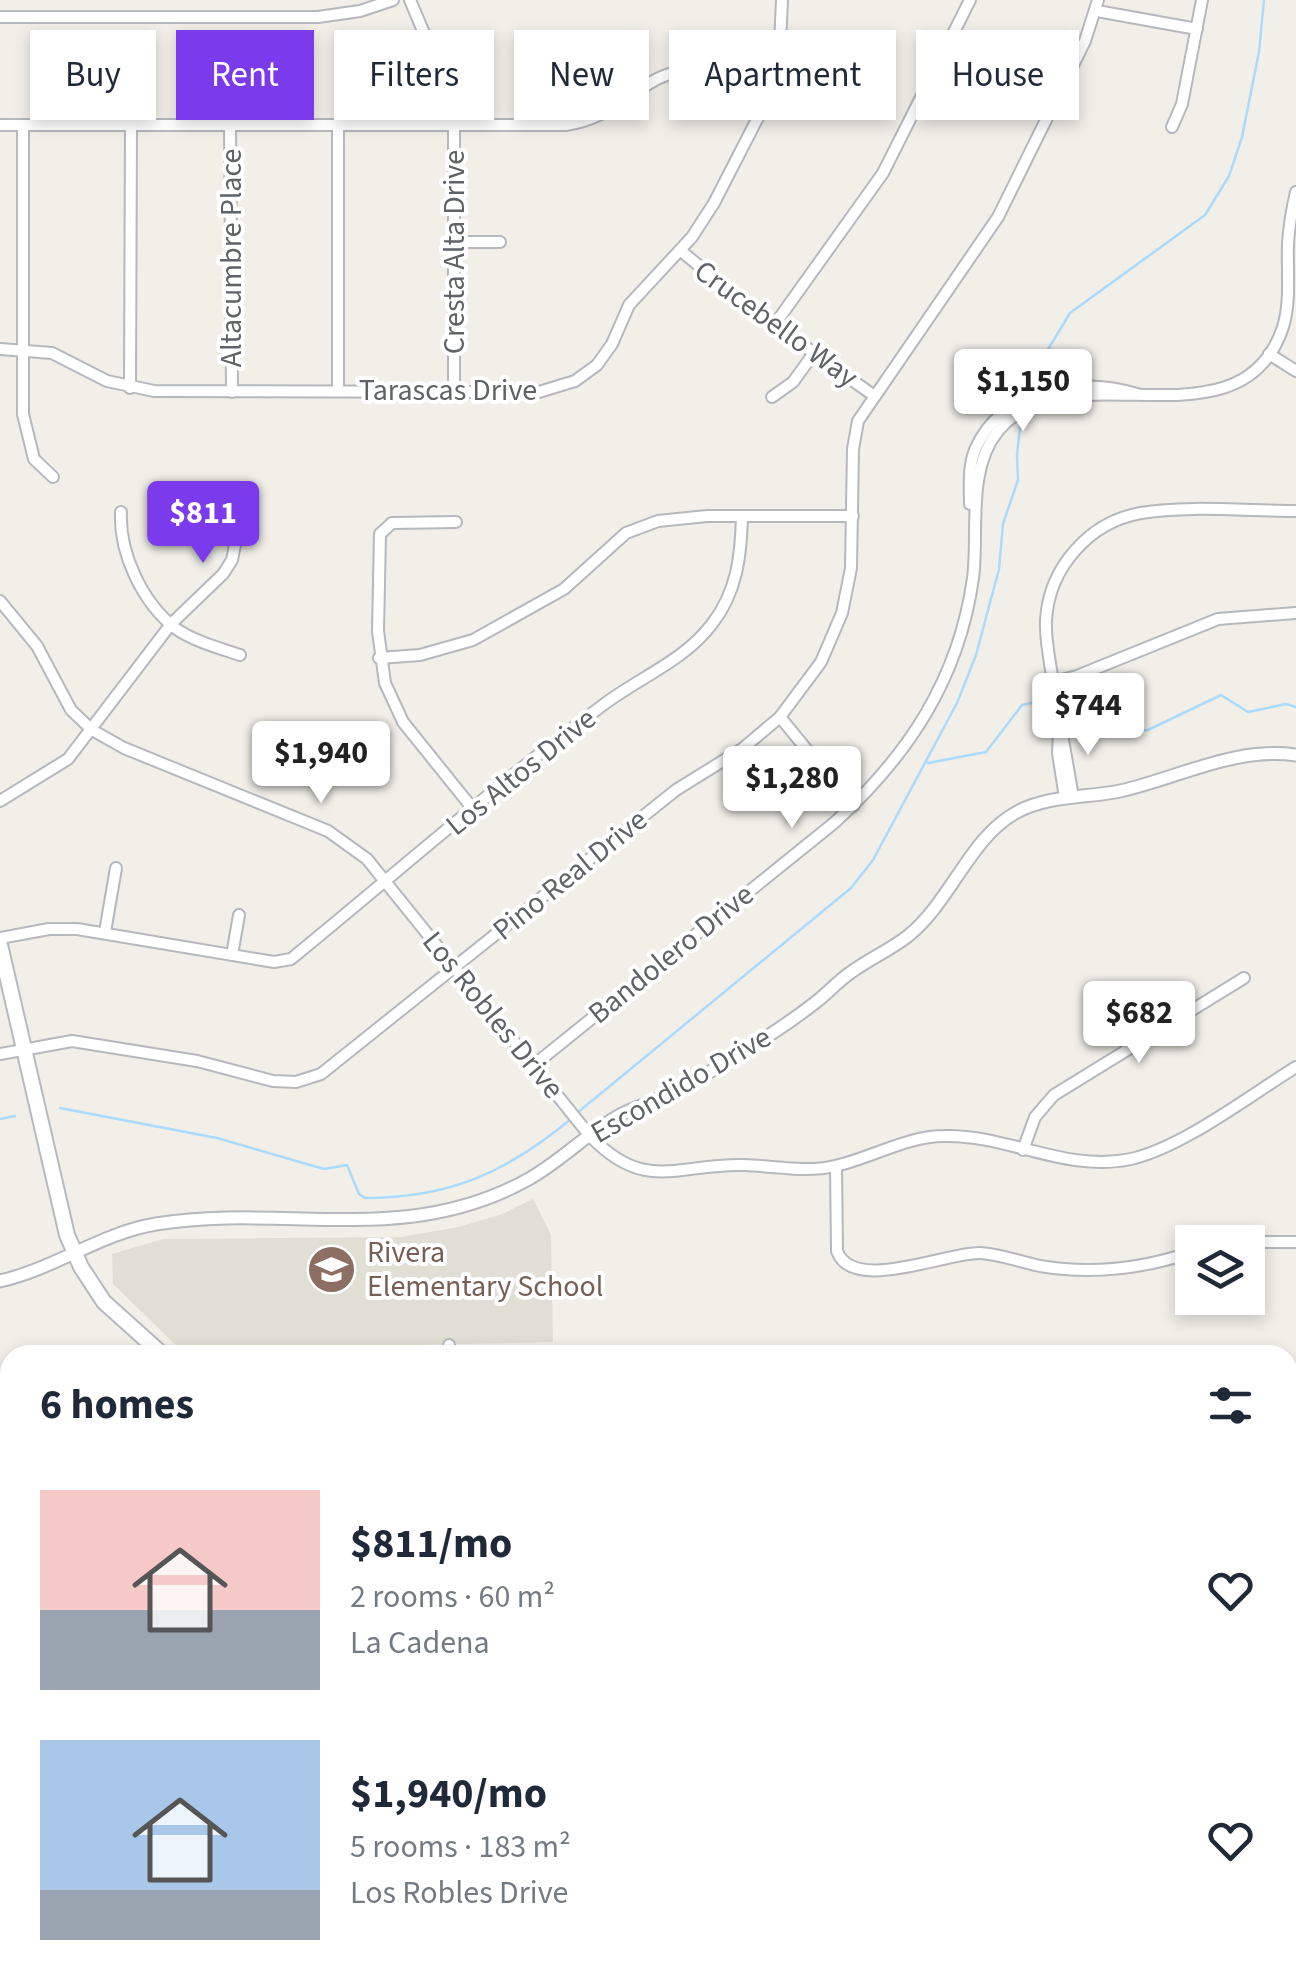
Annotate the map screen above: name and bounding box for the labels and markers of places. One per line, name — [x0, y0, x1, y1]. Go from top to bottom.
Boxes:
pin: $1,150 — [942, 349, 1104, 434]
pin: $811 — [144, 481, 262, 566]
pin: $744 — [1029, 673, 1147, 758]
pin: $1,940 — [240, 721, 402, 806]
pin: $1,280 — [711, 746, 873, 831]
pin: $682 — [1080, 981, 1198, 1066]
place label: Rivera Elementary School — [367, 1231, 604, 1308]
school or university icon: Rivera Elementary School — [306, 1243, 358, 1295]

